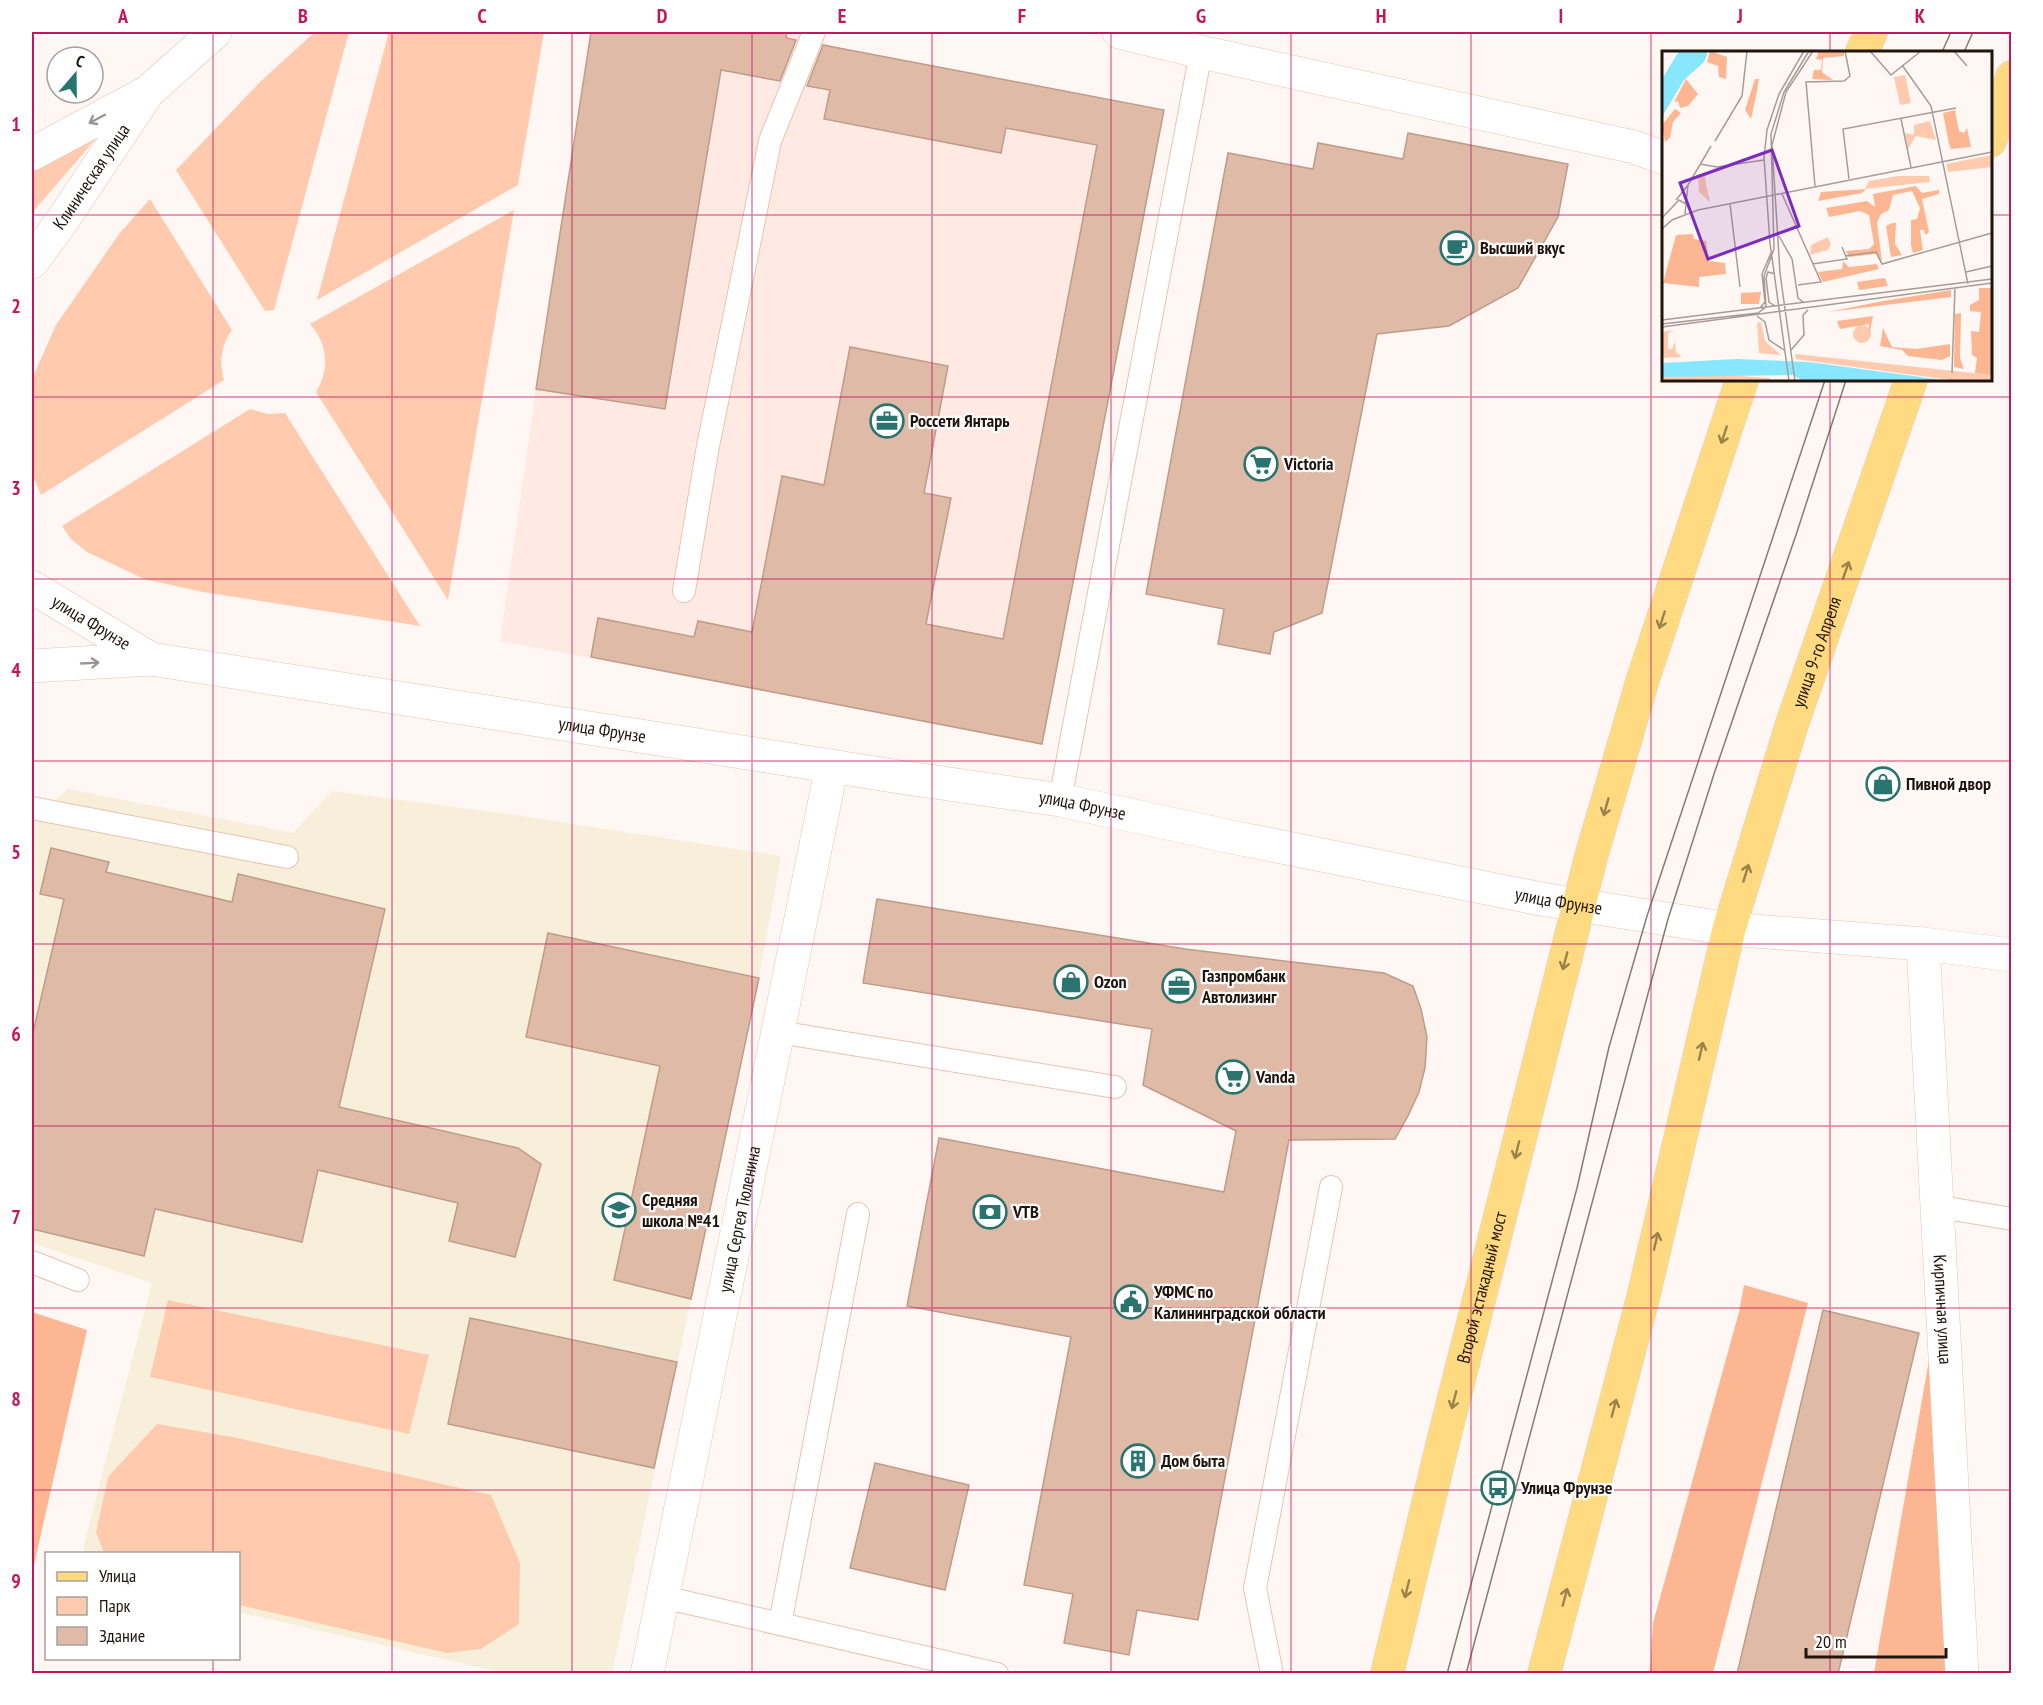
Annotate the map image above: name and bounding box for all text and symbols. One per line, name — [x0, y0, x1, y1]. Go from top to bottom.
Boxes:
text: A — [117, 3, 129, 29]
text: B — [298, 3, 308, 29]
text: C — [477, 3, 487, 29]
text: D — [657, 3, 668, 29]
text: E — [838, 3, 846, 29]
text: F — [1018, 3, 1026, 29]
text: G — [1196, 3, 1206, 29]
text: H — [1376, 3, 1386, 29]
text: I — [1559, 3, 1563, 29]
text: J — [1736, 3, 1743, 29]
text: K — [1915, 3, 1926, 29]
north arrow — [45, 45, 105, 105]
text: С — [73, 50, 88, 72]
inset map — [1662, 51, 1992, 381]
text: 1 — [11, 111, 21, 137]
one-way arrow — [88, 114, 106, 125]
street label: Клиническая улица — [48, 119, 135, 234]
cafe icon: Высший вкус — [1439, 230, 1475, 266]
place label: Высший вкус — [1480, 236, 1566, 259]
text: 2 — [11, 293, 21, 319]
office icon: Россети Янтарь — [869, 403, 905, 439]
place label: Россети Янтарь — [910, 409, 1010, 432]
one-way arrow — [1717, 425, 1728, 444]
supermarket icon: Victoria — [1243, 446, 1279, 482]
place label: Victoria — [1283, 452, 1333, 475]
text: 3 — [11, 475, 21, 501]
one-way arrow — [1841, 561, 1852, 579]
street label: улица Фрунзе — [48, 590, 135, 655]
street label: улица 9-го Апреля — [1786, 594, 1846, 711]
one-way arrow — [1656, 610, 1667, 629]
text: 4 — [11, 657, 21, 683]
one-way arrow — [79, 657, 99, 668]
street label: улица Фрунзе — [557, 711, 648, 748]
shop icon: Пивной двор — [1865, 766, 1901, 802]
place label: Пивной двор — [1906, 772, 1991, 795]
street label: улица Фрунзе — [1037, 785, 1128, 825]
one-way arrow — [1600, 797, 1611, 816]
text: 5 — [11, 839, 21, 865]
one-way arrow — [1741, 864, 1752, 883]
street label: улица Фрунзе — [1513, 882, 1604, 920]
one-way arrow — [1559, 951, 1570, 970]
shop icon: Ozon — [1053, 964, 1089, 1000]
place label: Газпромбанк Автолизинг — [1201, 964, 1286, 1008]
office icon: Газпромбанк Автолизинг — [1161, 968, 1197, 1004]
place label: Ozon — [1094, 970, 1127, 993]
text: 6 — [11, 1021, 21, 1047]
one-way arrow — [1695, 1042, 1707, 1061]
supermarket icon: Vanda — [1215, 1059, 1251, 1095]
place label: Vanda — [1255, 1065, 1295, 1088]
one-way arrow — [1511, 1140, 1523, 1159]
street label: улица Сергея Тюленина — [713, 1144, 765, 1295]
place label: Средняя школа №41 — [642, 1188, 720, 1232]
school or university icon: Средняя школа №41 — [601, 1192, 637, 1228]
bank icon: VTB — [972, 1194, 1008, 1230]
place label: VTB — [1012, 1200, 1039, 1223]
text: 7 — [11, 1204, 21, 1230]
street label: Второй эстакадный мост — [1451, 1209, 1512, 1366]
one-way arrow — [1651, 1232, 1663, 1251]
street label: Кирпичная улица — [1929, 1254, 1957, 1365]
place label: УФМС по Калининградской области — [1153, 1280, 1326, 1324]
public building icon: УФМС по Калининградской области — [1113, 1284, 1149, 1320]
text: 8 — [11, 1386, 21, 1412]
one-way arrow — [1448, 1390, 1459, 1409]
one-way arrow — [1609, 1399, 1620, 1418]
building icon: Дом быта — [1120, 1443, 1156, 1479]
place label: Дом быта — [1161, 1449, 1225, 1472]
bus stop icon: Улица Фрунзе — [1480, 1470, 1516, 1506]
place label: Улица Фрунзе — [1520, 1476, 1613, 1499]
legend — [45, 1552, 240, 1660]
text: Улица — [99, 1564, 136, 1587]
text: 9 — [11, 1568, 21, 1594]
one-way arrow — [1401, 1580, 1413, 1599]
one-way arrow — [1559, 1588, 1571, 1607]
text: Парк — [99, 1594, 130, 1617]
scale bar — [1806, 1621, 1946, 1659]
text: Здание — [99, 1624, 145, 1647]
text: 20 m — [1815, 1630, 1847, 1653]

